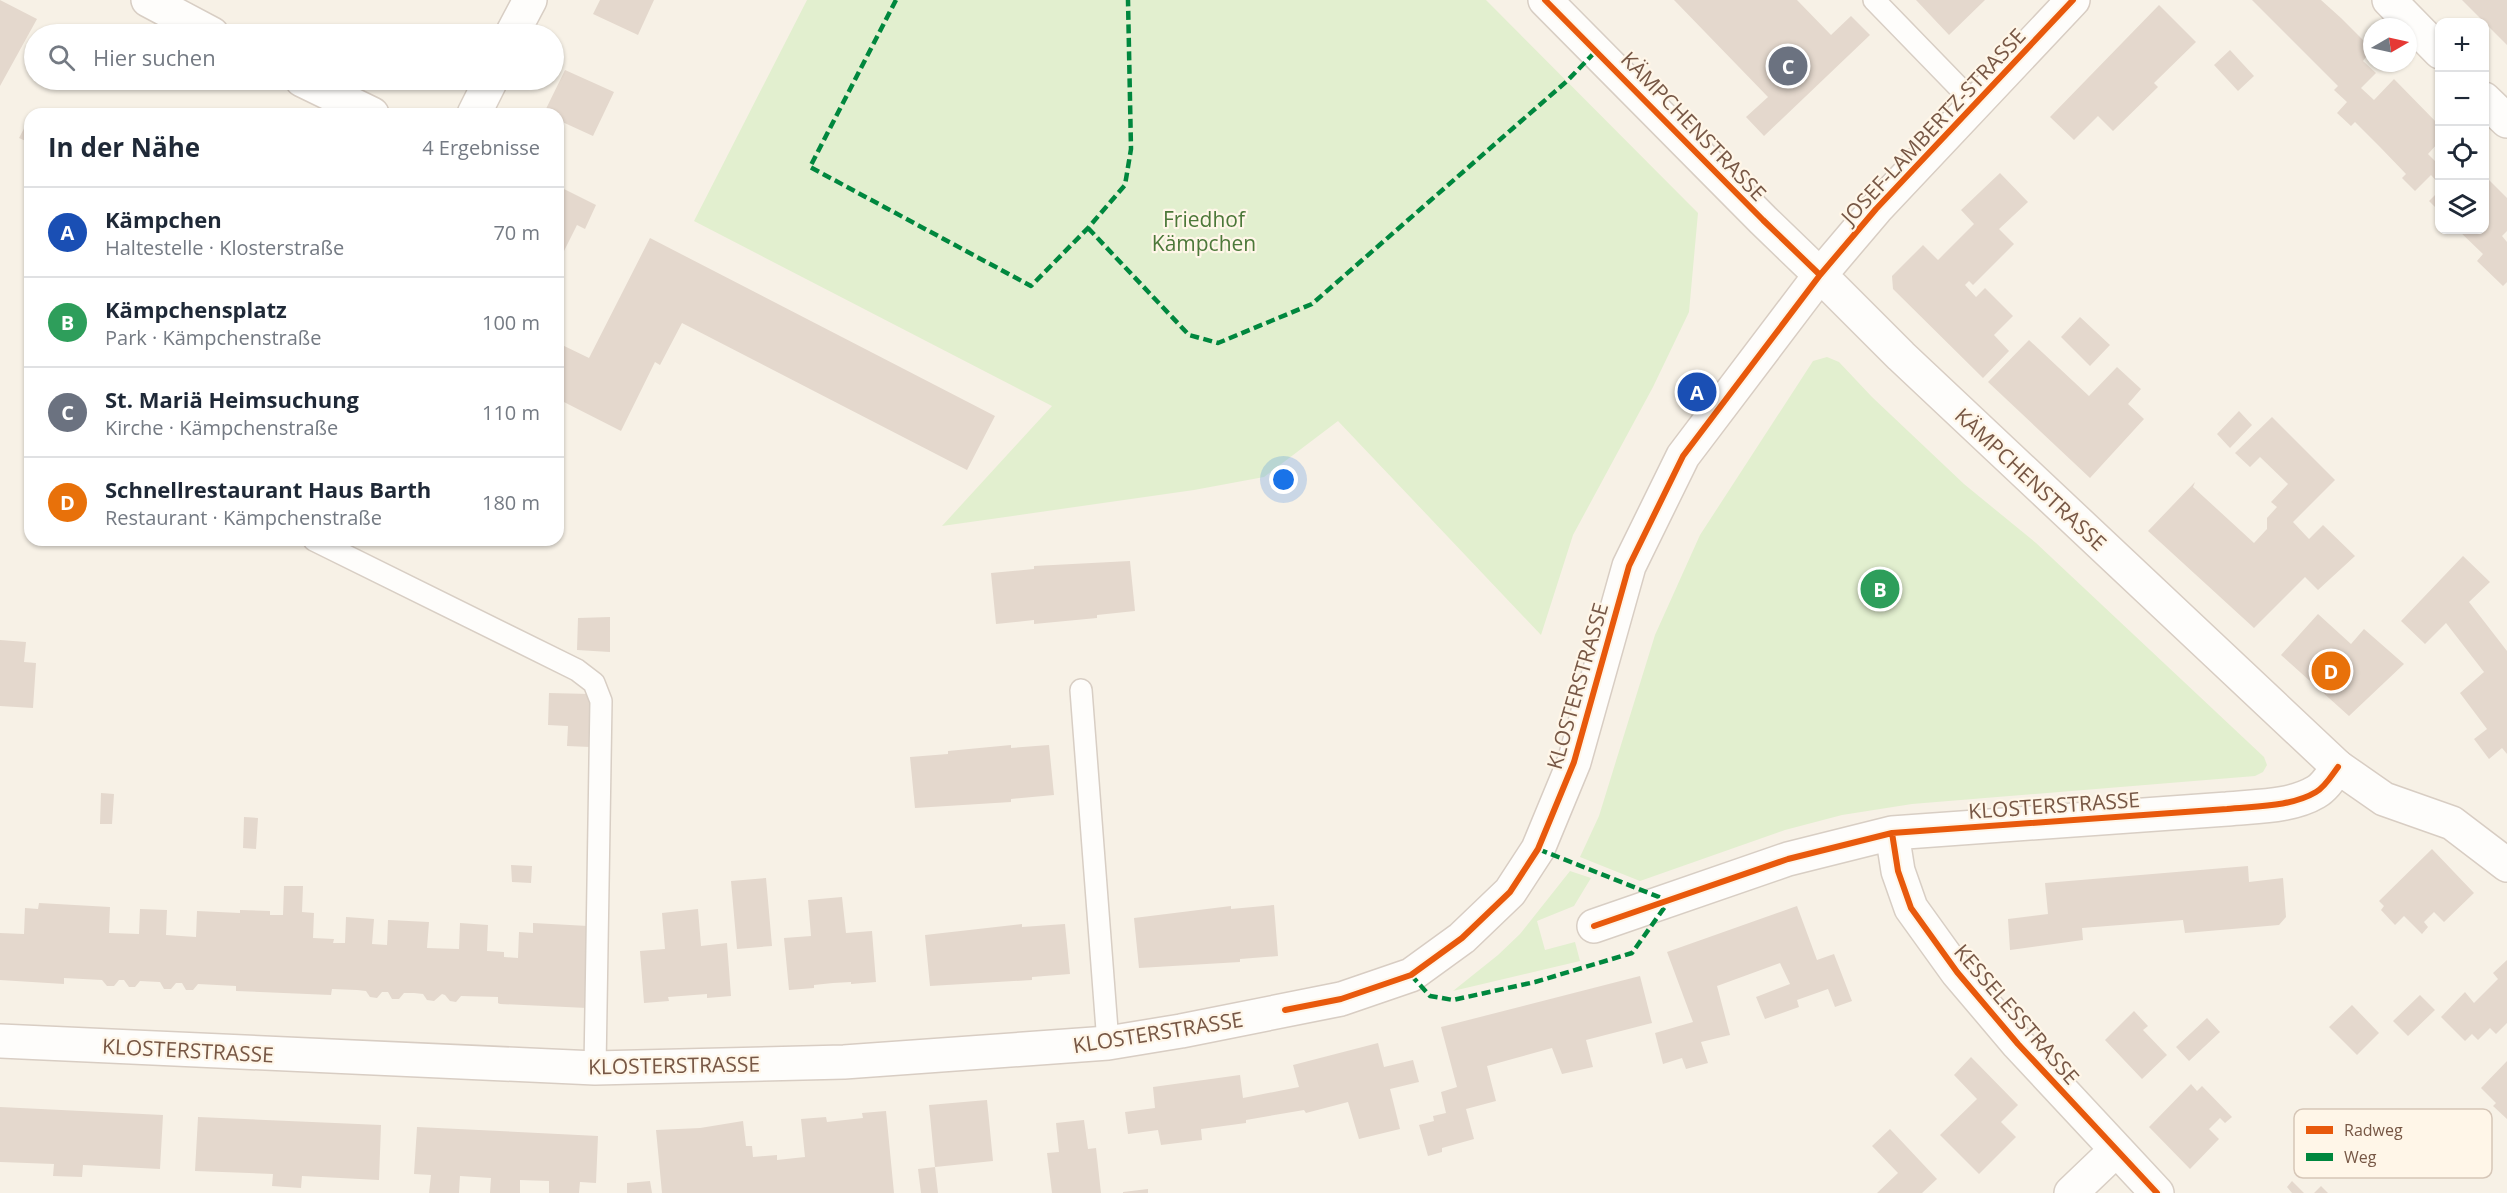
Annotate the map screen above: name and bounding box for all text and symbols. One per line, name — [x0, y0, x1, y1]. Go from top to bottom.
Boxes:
north arrow — [2363, 18, 2417, 72]
map controls — [2435, 18, 2489, 234]
button: + — [2435, 18, 2489, 72]
street label: JOSEF-LAMBERTZ-STRASSE — [1833, 22, 2031, 232]
search box — [24, 24, 564, 90]
icon: search — [45, 41, 78, 74]
text: Hier suchen — [93, 42, 216, 72]
pin: C — [1768, 44, 1808, 88]
street label: KÄMPCHENSTRASSE — [1615, 45, 1773, 207]
button: − — [2435, 72, 2489, 126]
button: locate — [2435, 126, 2489, 180]
text: In der Nähe — [48, 129, 200, 165]
text: 4 Ergebnisse — [422, 134, 540, 161]
button: layers — [2435, 180, 2489, 234]
text: Kämpchen — [105, 204, 222, 234]
park label: Friedhof Kämpchen — [1152, 205, 1256, 257]
text: A — [61, 219, 74, 246]
text: 70 m — [493, 219, 540, 246]
text: Haltestelle · Klosterstraße — [105, 234, 344, 261]
text: Kämpchensplatz — [105, 294, 287, 324]
text: B — [61, 309, 74, 336]
text: 100 m — [482, 309, 540, 336]
text: Park · Kämpchenstraße — [105, 324, 322, 351]
pin: A — [1678, 370, 1716, 414]
text: St. Mariä Heimsuchung — [105, 384, 359, 414]
text: C — [61, 399, 74, 426]
text: 110 m — [482, 399, 540, 426]
street label: KÄMPCHENSTRASSE — [1949, 401, 2113, 557]
text: Kirche · Kämpchenstraße — [105, 414, 338, 441]
your location — [1269, 465, 1298, 494]
text: Schnellrestaurant Haus Barth — [105, 474, 431, 504]
text: D — [60, 489, 75, 516]
text: 180 m — [482, 489, 540, 516]
text: Restaurant · Kämpchenstraße — [105, 504, 382, 531]
pin: B — [1860, 566, 1900, 612]
street label: KLOSTERSTRASSE — [1540, 600, 1614, 772]
pin: D — [2312, 648, 2350, 694]
street label: KLOSTERSTRASSE — [1967, 785, 2141, 825]
street label: KESSELESSTRASSE — [1948, 938, 2086, 1090]
street label: KLOSTERSTRASSE — [1071, 1005, 1245, 1059]
street label: KLOSTERSTRASSE — [101, 1032, 275, 1068]
street label: KLOSTERSTRASSE — [588, 1050, 760, 1080]
legend — [2294, 1109, 2492, 1178]
text: Radweg — [2344, 1119, 2403, 1141]
text: Weg — [2344, 1146, 2377, 1168]

